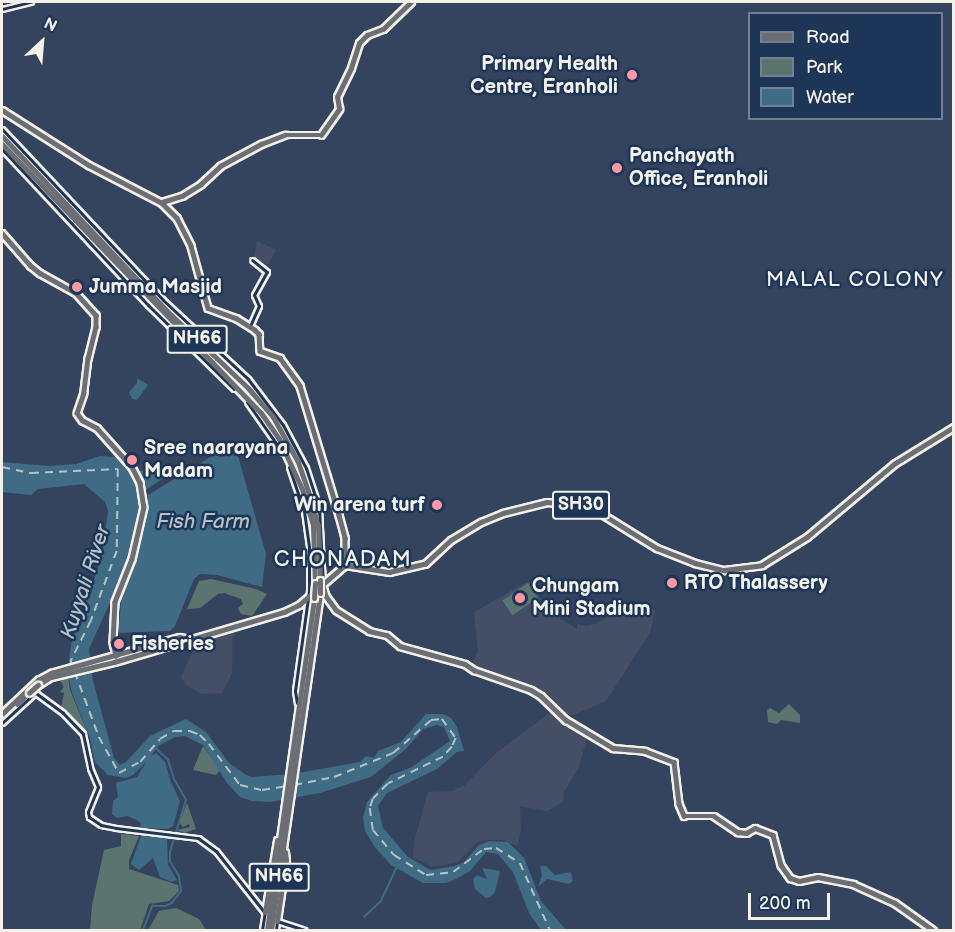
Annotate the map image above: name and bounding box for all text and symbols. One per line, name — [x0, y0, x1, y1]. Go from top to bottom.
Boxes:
north arrow — [12, 12, 72, 72]
legend — [748, 12, 943, 120]
text: N — [41, 14, 60, 37]
text: Road — [806, 27, 850, 48]
place label: Primary Health Centre, Eranholi — [470, 52, 618, 99]
text: Park — [806, 57, 842, 78]
marker: Primary Health Centre, Eranholi — [623, 66, 641, 84]
text: Water — [806, 87, 854, 108]
place label: Panchayath Office, Eranholi — [629, 144, 768, 191]
marker: Panchayath Office, Eranholi — [610, 161, 624, 175]
district label: MALAL COLONY — [766, 267, 944, 293]
place label: Jumma Masjid — [89, 275, 222, 299]
marker: Jumma Masjid — [70, 280, 84, 294]
road number: NH66 — [166, 324, 228, 354]
place label: Sree naarayana Madam — [144, 436, 288, 483]
marker: Sree naarayana Madam — [125, 453, 139, 467]
road number: SH30 — [551, 490, 611, 520]
place label: Win arena turf — [294, 493, 425, 517]
marker: Win arena turf — [430, 498, 444, 512]
water label: Fish Farm — [156, 509, 250, 535]
water label: Kuyyali River — [56, 522, 116, 642]
district label: CHONADAM — [274, 547, 412, 573]
place label: RTO Thalassery — [684, 571, 828, 595]
place label: Chungam Mini Stadium — [532, 574, 650, 621]
marker: RTO Thalassery — [665, 576, 679, 590]
marker: Chungam Mini Stadium — [513, 591, 527, 605]
place label: Fisheries — [131, 632, 214, 656]
marker: Fisheries — [112, 637, 126, 651]
road number: NH66 — [248, 862, 310, 892]
scale bar — [751, 881, 834, 919]
text: 200 m — [759, 893, 811, 914]

